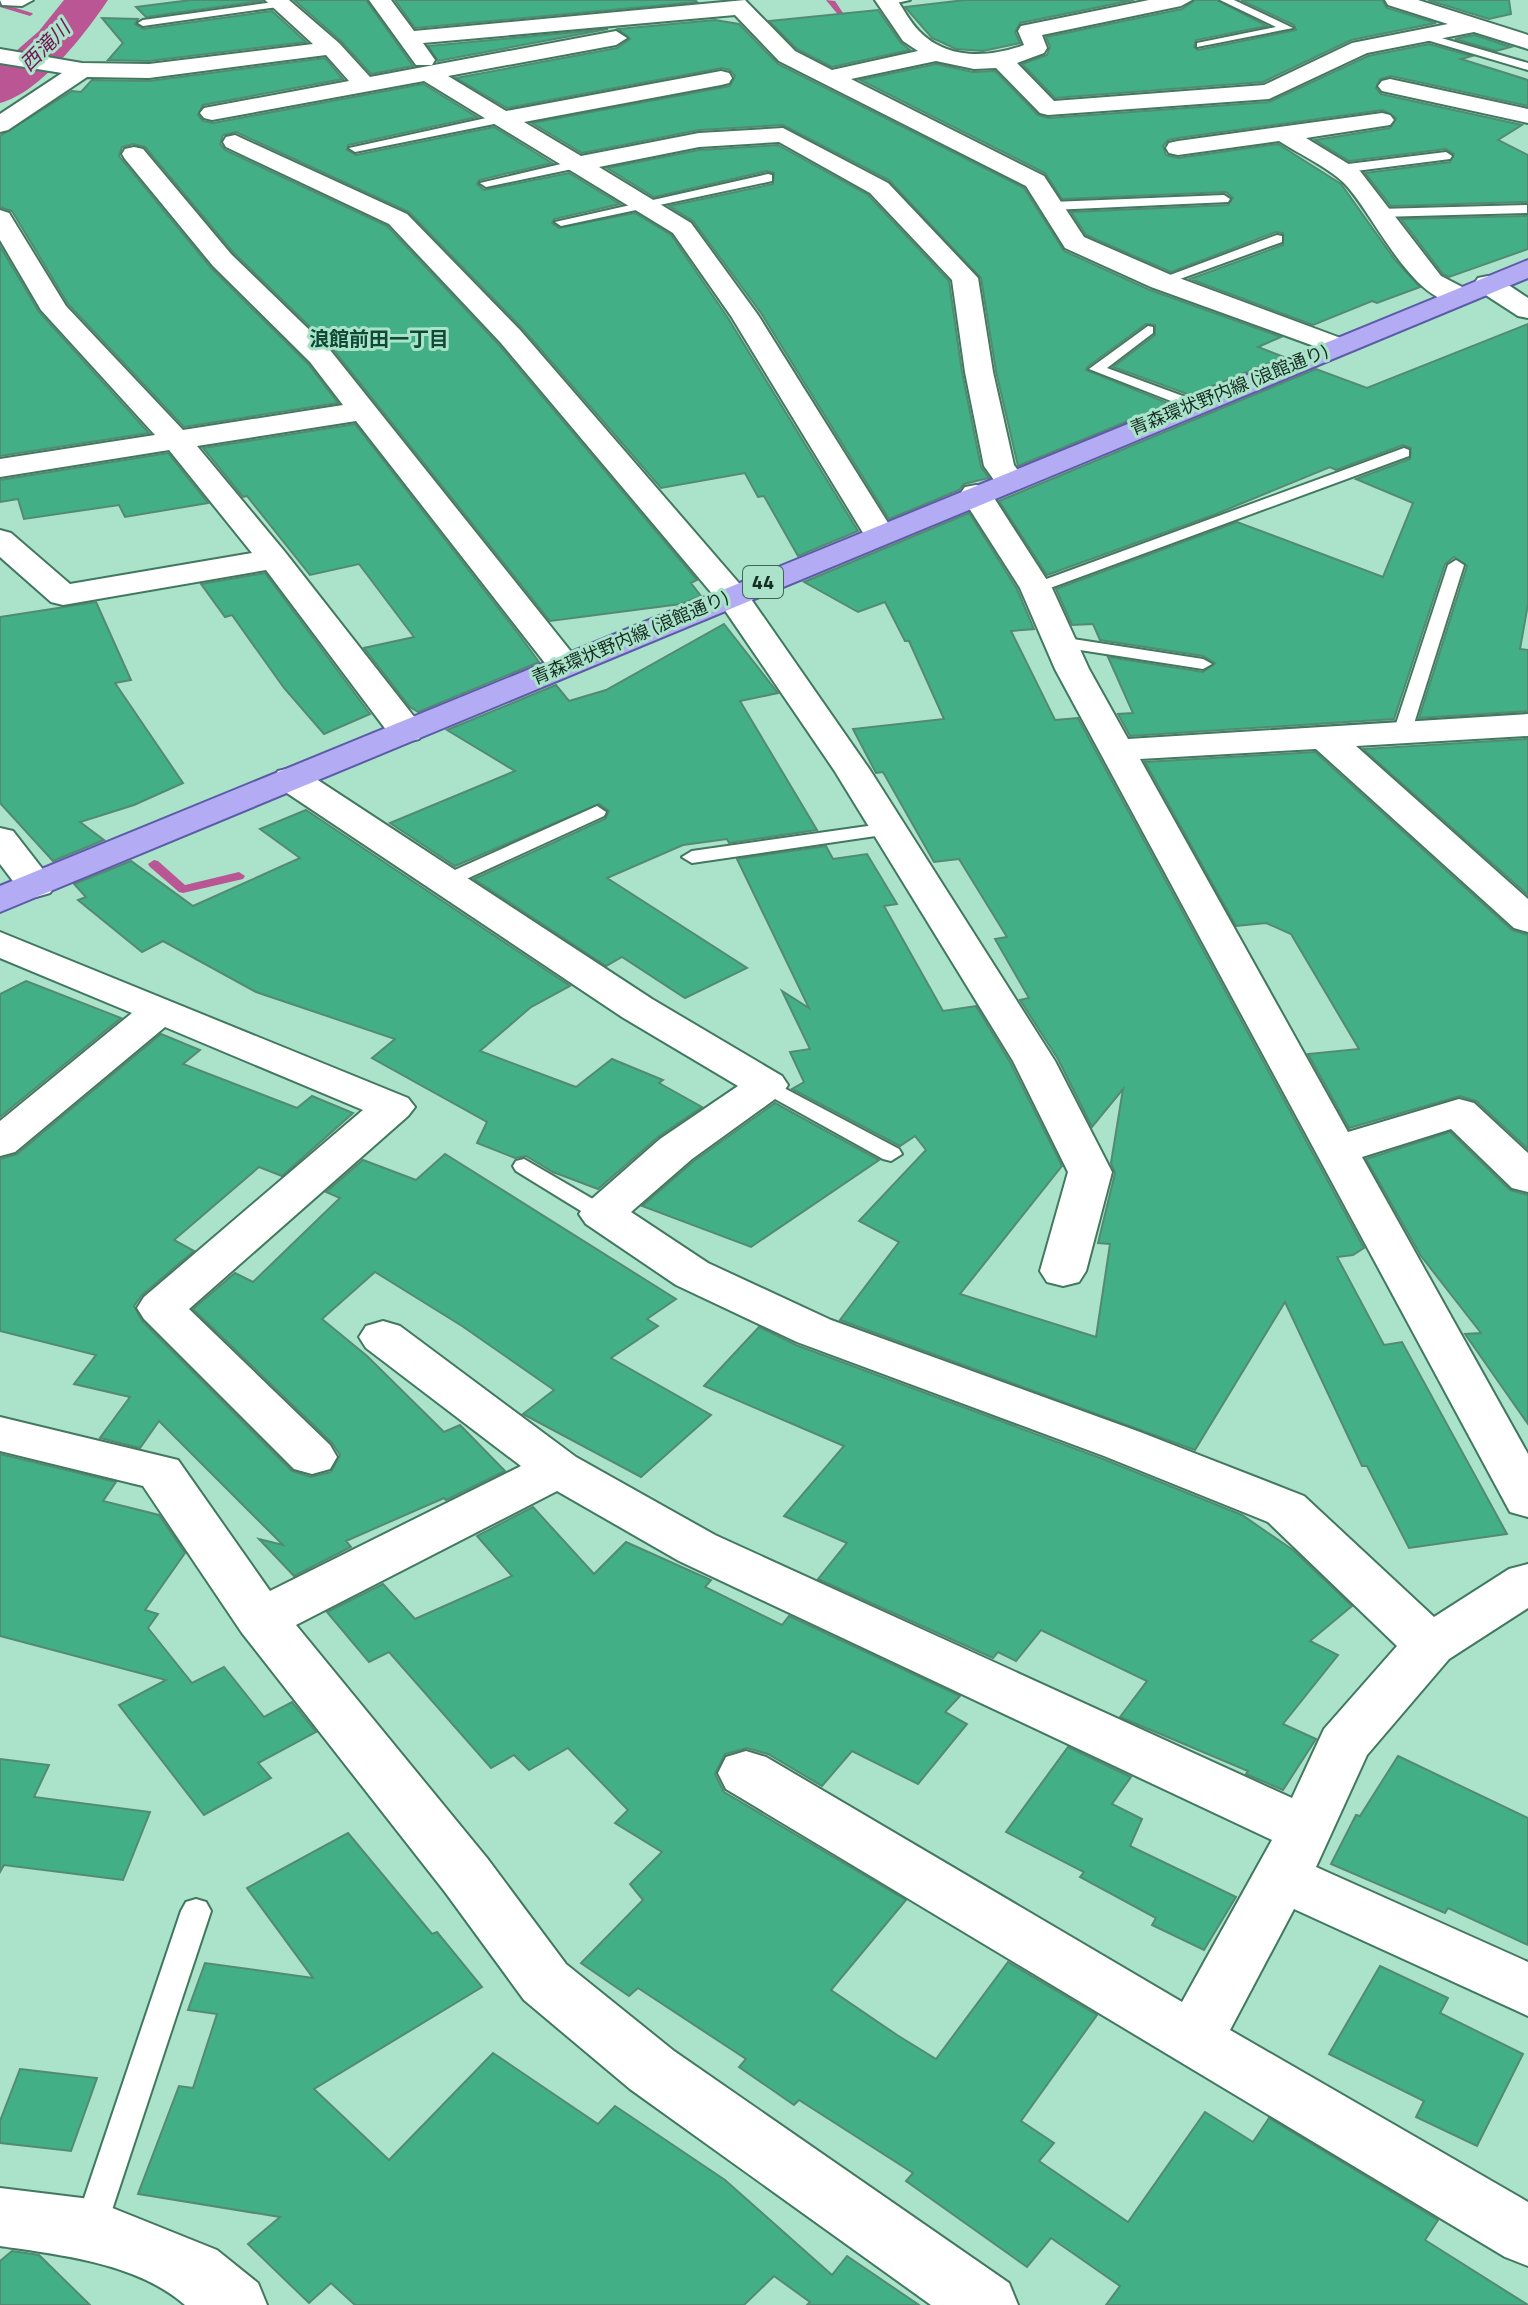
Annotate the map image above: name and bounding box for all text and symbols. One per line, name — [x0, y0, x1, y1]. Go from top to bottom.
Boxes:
water label: 西滝川 — [12, 12, 78, 78]
district label: 浪館前田一丁目 — [309, 323, 449, 354]
street label: 青森環状野内線 (浪館通り) — [1126, 337, 1332, 442]
road number: 44 — [743, 566, 783, 598]
street label: 青森環状野内線 (浪館通り) — [527, 584, 732, 691]

